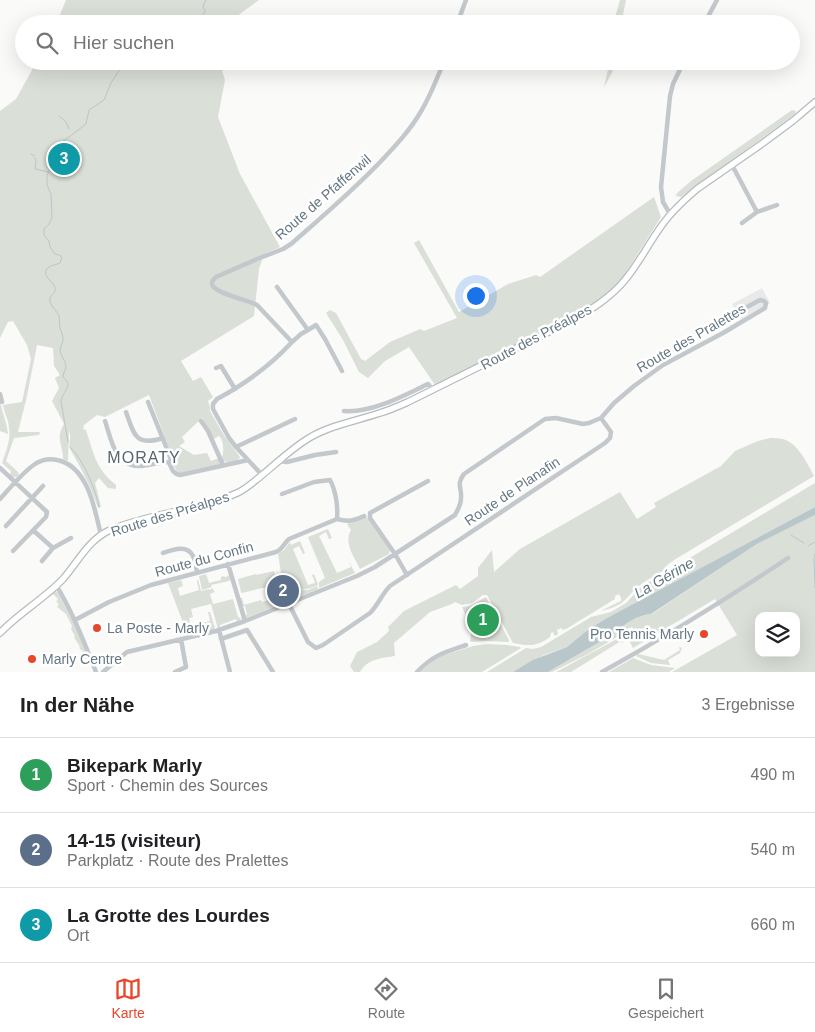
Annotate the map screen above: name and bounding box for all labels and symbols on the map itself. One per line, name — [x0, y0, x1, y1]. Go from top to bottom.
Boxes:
pin: 3 — [48, 140, 80, 178]
street label: Route de Pfaffenwil — [272, 151, 374, 243]
your location — [463, 283, 489, 309]
street label: Route des Pralettes — [634, 300, 748, 376]
street label: Route des Préalpes — [478, 301, 594, 373]
district label: MORATY — [107, 449, 181, 466]
street label: Route de Planafin — [461, 453, 563, 529]
street label: Route des Préalpes — [109, 488, 231, 540]
street label: Route du Confin — [153, 538, 255, 580]
water label: La Gérine — [631, 554, 697, 601]
pin: 2 — [267, 572, 299, 610]
pin: 1 — [467, 601, 499, 639]
place label: La Poste - Marly — [107, 620, 209, 636]
marker: La Poste - Marly — [91, 622, 103, 634]
place label: Pro Tennis Marly — [590, 626, 694, 642]
marker: Pro Tennis Marly — [698, 628, 710, 640]
place label: Marly Centre — [42, 651, 122, 667]
marker: Marly Centre — [26, 653, 38, 665]

